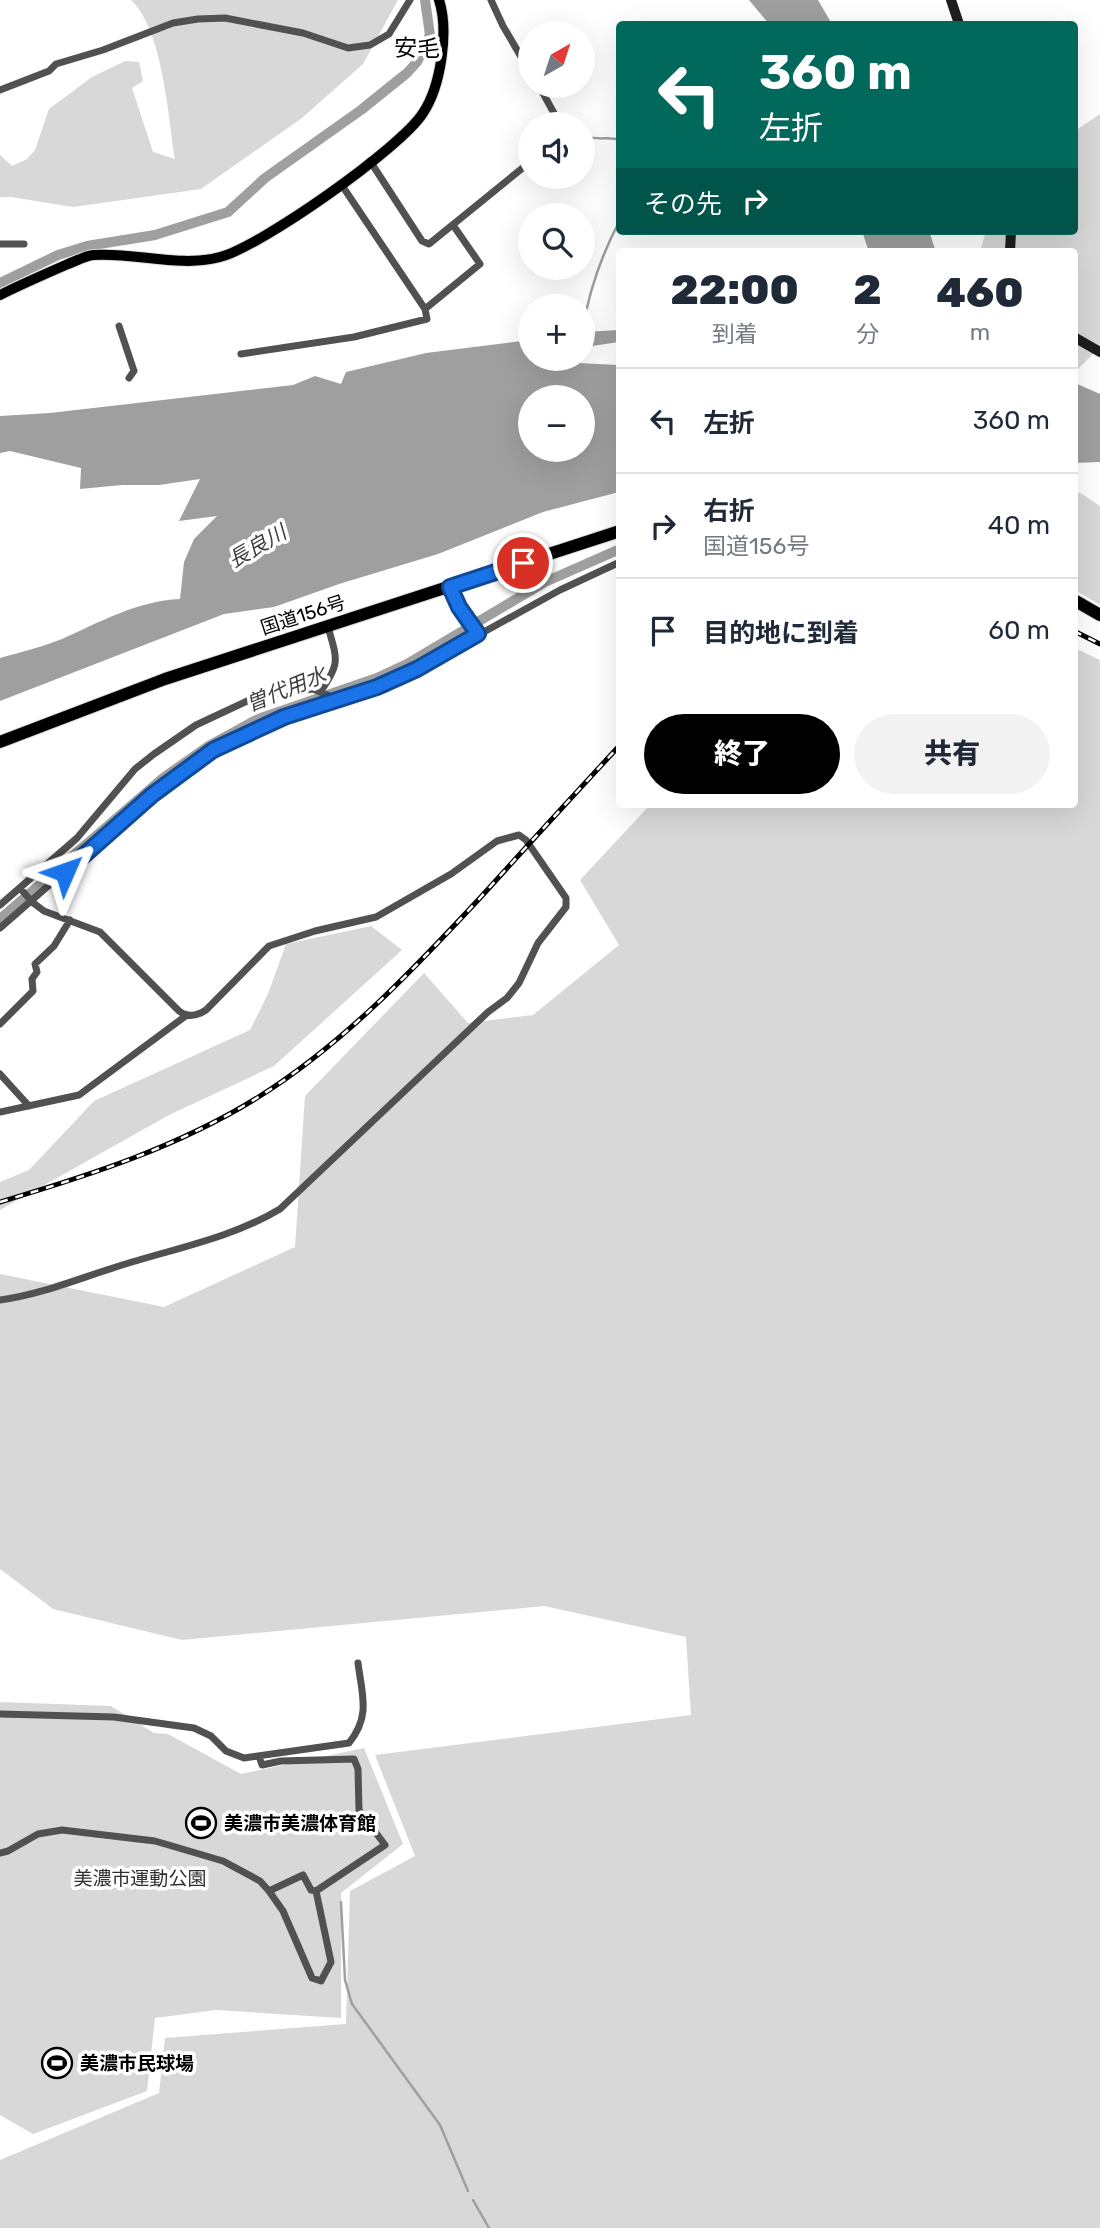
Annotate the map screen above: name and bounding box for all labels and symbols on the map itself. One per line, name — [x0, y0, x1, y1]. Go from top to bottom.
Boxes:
north arrow — [518, 21, 595, 98]
district label: 安毛 — [394, 34, 440, 62]
water label: 長良川 — [223, 518, 292, 573]
pin — [493, 533, 553, 593]
street label: 国道156号 — [258, 590, 348, 640]
water label: 曽代用水 — [242, 661, 331, 716]
position arrow — [28, 835, 102, 909]
sports icon: 美濃市美濃体育館 — [184, 1806, 218, 1840]
place label: 美濃市美濃体育館 — [224, 1812, 376, 1835]
park label: 美濃市運動公園 — [73, 1867, 207, 1890]
sports icon: 美濃市民球場 — [40, 2046, 74, 2080]
place label: 美濃市民球場 — [80, 2052, 194, 2075]

